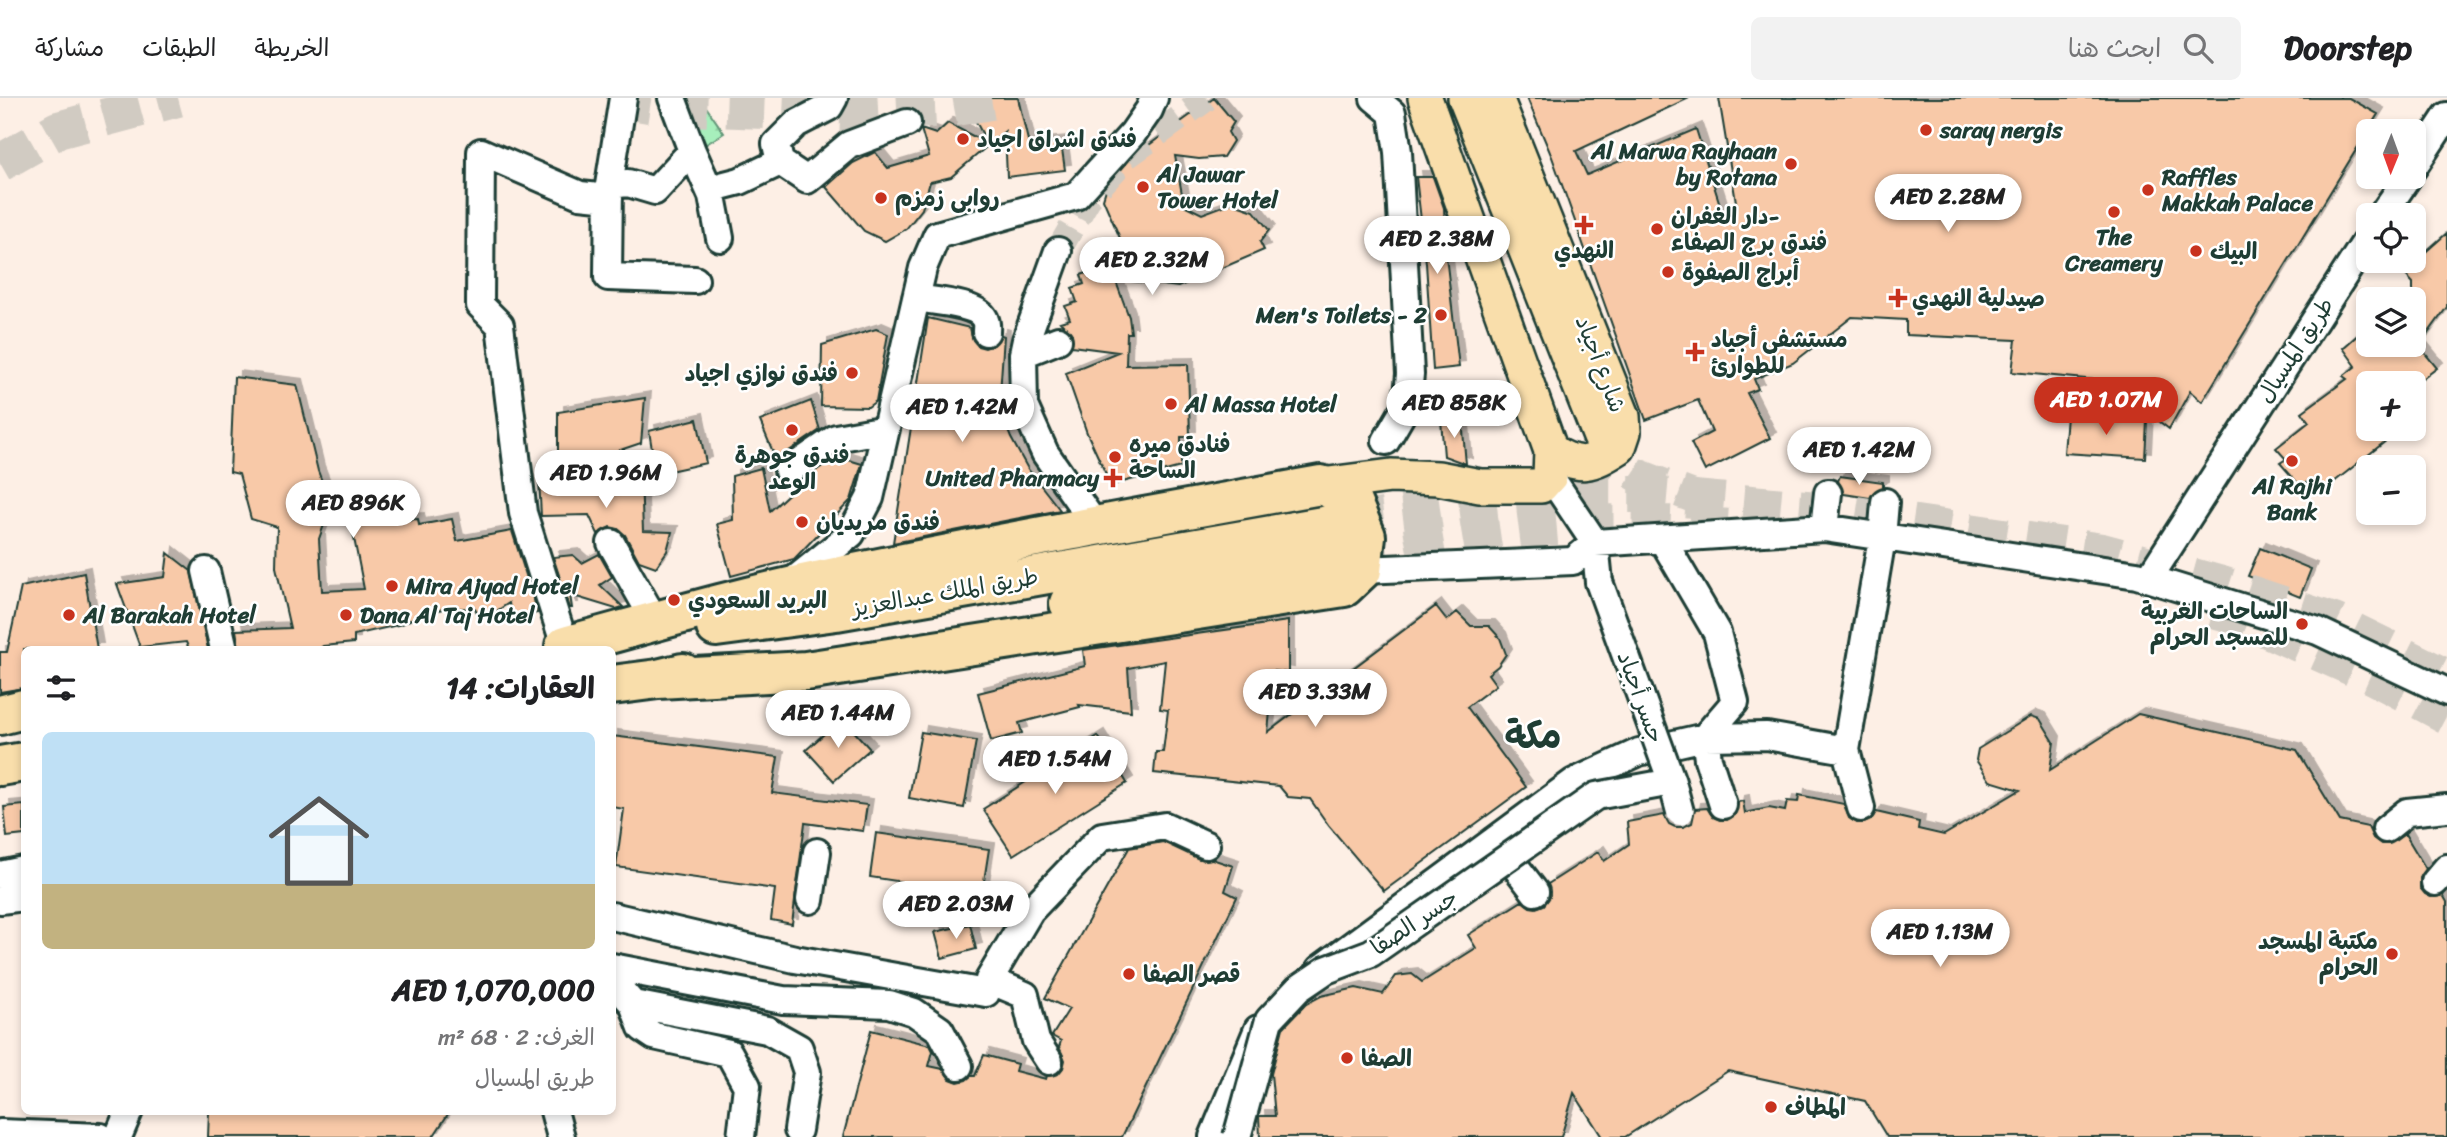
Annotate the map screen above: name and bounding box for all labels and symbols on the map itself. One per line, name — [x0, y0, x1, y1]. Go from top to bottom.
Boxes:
place label: saray nergis — [1939, 110, 2064, 151]
place label: فندق اشراق اجياد — [977, 119, 1137, 160]
north arrow — [2356, 119, 2426, 189]
marker: saray nergis — [1918, 122, 1934, 138]
marker: فندق اشراق اجياد — [955, 131, 971, 147]
place label: Al Marwa Rayhaan by Rotana — [1590, 131, 1777, 198]
place label: Al Jawar Tower Hotel — [1156, 154, 1279, 221]
marker: Al Marwa Rayhaan by Rotana — [1783, 156, 1799, 172]
place label: Raffles Makkah Palace — [2161, 157, 2313, 224]
pin: AED 2.28M — [1868, 174, 2028, 234]
place label: روابی زمزم — [895, 178, 1000, 219]
marker: Al Jawar Tower Hotel — [1135, 179, 1151, 195]
marker: Raffles Makkah Palace — [2140, 182, 2156, 198]
marker: روابی زمزم — [873, 190, 889, 206]
place label: دار الغفران- فندق برج الصفاء — [1671, 196, 1827, 263]
marker: The Creamery — [2106, 204, 2122, 220]
pin: AED 2.38M — [1357, 216, 1517, 276]
marker: النهدي — [1576, 217, 1592, 233]
place label: The Creamery — [2064, 217, 2164, 284]
marker: دار الغفران- فندق برج الصفاء — [1649, 221, 1665, 237]
place label: النهدي — [1554, 230, 1614, 271]
place label: البيك — [2210, 231, 2258, 272]
pin: AED 2.32M — [1072, 238, 1232, 297]
marker: البيك — [2188, 243, 2204, 259]
place label: أبراج الصفوة — [1682, 252, 1800, 293]
marker: أبراج الصفوة — [1660, 264, 1676, 280]
place label: صيدلية النهدي — [1912, 278, 2045, 319]
street label: طريق المسيال — [2245, 289, 2345, 412]
marker: صيدلية النهدي — [1890, 290, 1906, 306]
place label: Men's Toilets - 2 — [1255, 295, 1428, 336]
marker: Men's Toilets - 2 — [1433, 307, 1449, 323]
street label: شارع أجياد — [1563, 309, 1638, 419]
place label: مستشفى أجياد للطوارئ — [1711, 319, 1848, 386]
marker: مستشفى أجياد للطوارئ — [1685, 342, 1705, 362]
place label: فندق نوازي اجياد — [685, 353, 838, 394]
marker: فندق نوازي اجياد — [844, 365, 860, 381]
pin: AED 1.07M — [2026, 378, 2186, 437]
pin: AED 858K — [1382, 380, 1526, 440]
pin: AED 1.42M — [882, 384, 1042, 444]
place label: Al Massa Hotel — [1184, 384, 1338, 425]
marker: Al Massa Hotel — [1163, 396, 1179, 412]
marker: فندق جوهرة الوعد — [784, 422, 800, 438]
place label: فنادق ميره الساحة — [1129, 424, 1231, 491]
pin: AED 1.42M — [1779, 428, 1939, 487]
place label: فندق جوهرة الوعد — [734, 435, 850, 502]
marker: فنادق ميره الساحة — [1107, 449, 1123, 465]
pin: AED 1.96M — [526, 450, 686, 510]
marker: Al Rajhi Bank — [2284, 453, 2300, 469]
place label: United Pharmacy — [925, 458, 1100, 499]
place label: Al Rajhi Bank — [2251, 466, 2333, 533]
marker: United Pharmacy — [1105, 470, 1121, 486]
pin: AED 896K — [281, 480, 425, 540]
place label: فندق مريديان — [816, 502, 940, 543]
marker: فندق مريديان — [794, 514, 810, 530]
street label: طريق الملك عبدالعزيز — [846, 556, 1042, 629]
place label: Mira Ajyad Hotel — [405, 566, 580, 607]
marker: Mira Ajyad Hotel — [384, 578, 400, 594]
place label: البريد السعودي — [688, 580, 827, 621]
place label: الساحات الغربية للمسجد الحرام — [2141, 591, 2288, 658]
marker: البريد السعودي — [666, 592, 682, 608]
place label: Al Barakah Hotel — [82, 595, 257, 636]
place label: Dana Al Taj Hotel — [360, 595, 536, 636]
marker: Al Barakah Hotel — [61, 607, 77, 623]
marker: Dana Al Taj Hotel — [338, 607, 354, 623]
marker: الساحات الغربية للمسجد الحرام — [2294, 616, 2310, 632]
street label: جسر أجياد — [1605, 645, 1676, 749]
pin: AED 3.33M — [1235, 670, 1395, 729]
pin: AED 1.44M — [758, 690, 918, 750]
district label: مكة — [1504, 703, 1562, 768]
pin: AED 1.54M — [975, 736, 1135, 796]
street label: جسر الصفا — [1362, 878, 1467, 967]
pin: AED 2.03M — [876, 882, 1036, 941]
pin: AED 1.13M — [1860, 910, 2020, 969]
place label: مكتبة المسجد الحرام — [2258, 921, 2378, 988]
marker: مكتبة المسجد الحرام — [2384, 946, 2400, 962]
place label: قصر الصفا — [1143, 954, 1241, 995]
marker: قصر الصفا — [1121, 966, 1137, 982]
place label: الصفا — [1361, 1038, 1412, 1079]
marker: الصفا — [1339, 1050, 1355, 1066]
place label: المطاف — [1785, 1087, 1846, 1128]
marker: المطاف — [1763, 1099, 1779, 1115]

